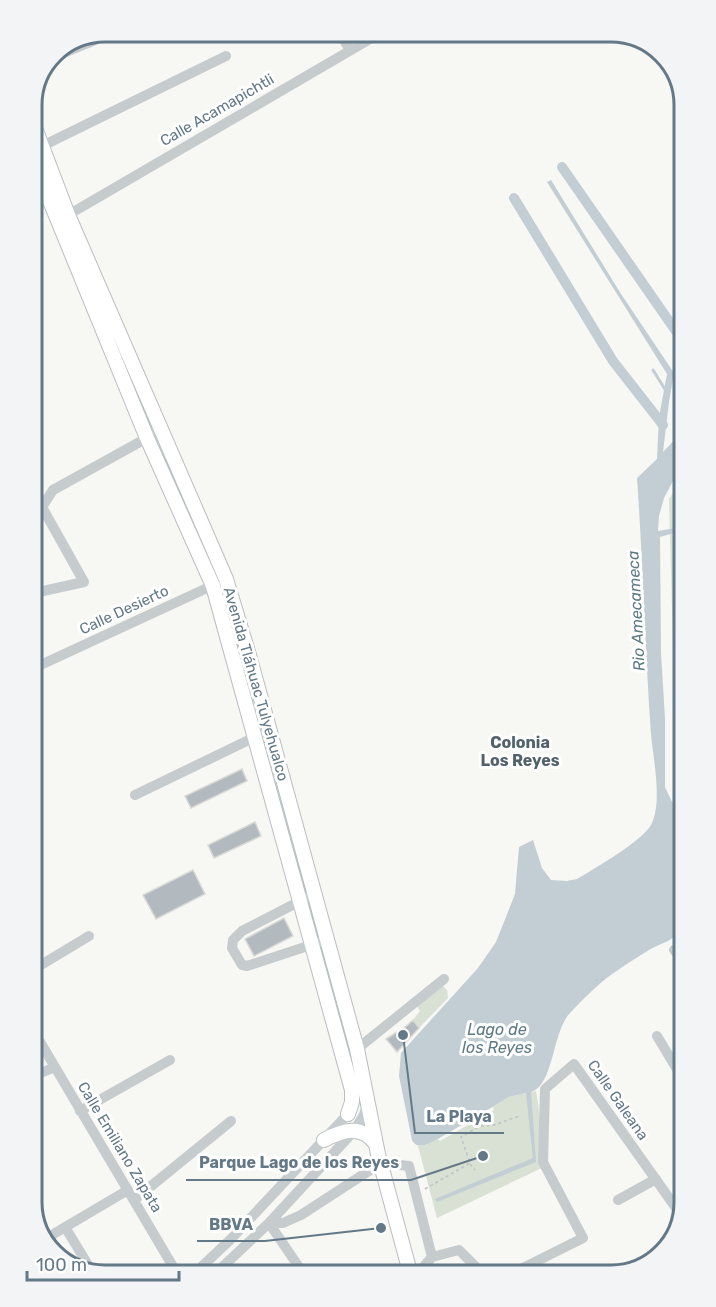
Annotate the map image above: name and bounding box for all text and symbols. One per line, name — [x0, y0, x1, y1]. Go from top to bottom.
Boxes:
street label: Calle Acamapichtli — [157, 70, 277, 150]
water label: Rio Amecameca — [623, 550, 649, 672]
street label: Calle Desierto — [77, 582, 171, 638]
street label: Avenida Tláhuac Tulyehualco — [220, 585, 292, 783]
district label: Colonia Los Reyes — [480, 733, 560, 770]
water label: Lago de los Reyes — [462, 1020, 532, 1057]
street label: Calle Galeana — [584, 1056, 652, 1144]
street label: Calle Emiliano Zapata — [74, 1078, 166, 1216]
callout: La Playa — [415, 1099, 504, 1133]
text: La Playa — [426, 1107, 492, 1126]
callout: Parque Lago de los Reyes — [186, 1146, 411, 1180]
text: Parque Lago de los Reyes — [199, 1153, 399, 1172]
callout: BBVA — [197, 1207, 265, 1241]
text: BBVA — [209, 1215, 253, 1234]
scale bar — [27, 1244, 178, 1282]
text: 100 m — [36, 1254, 87, 1276]

